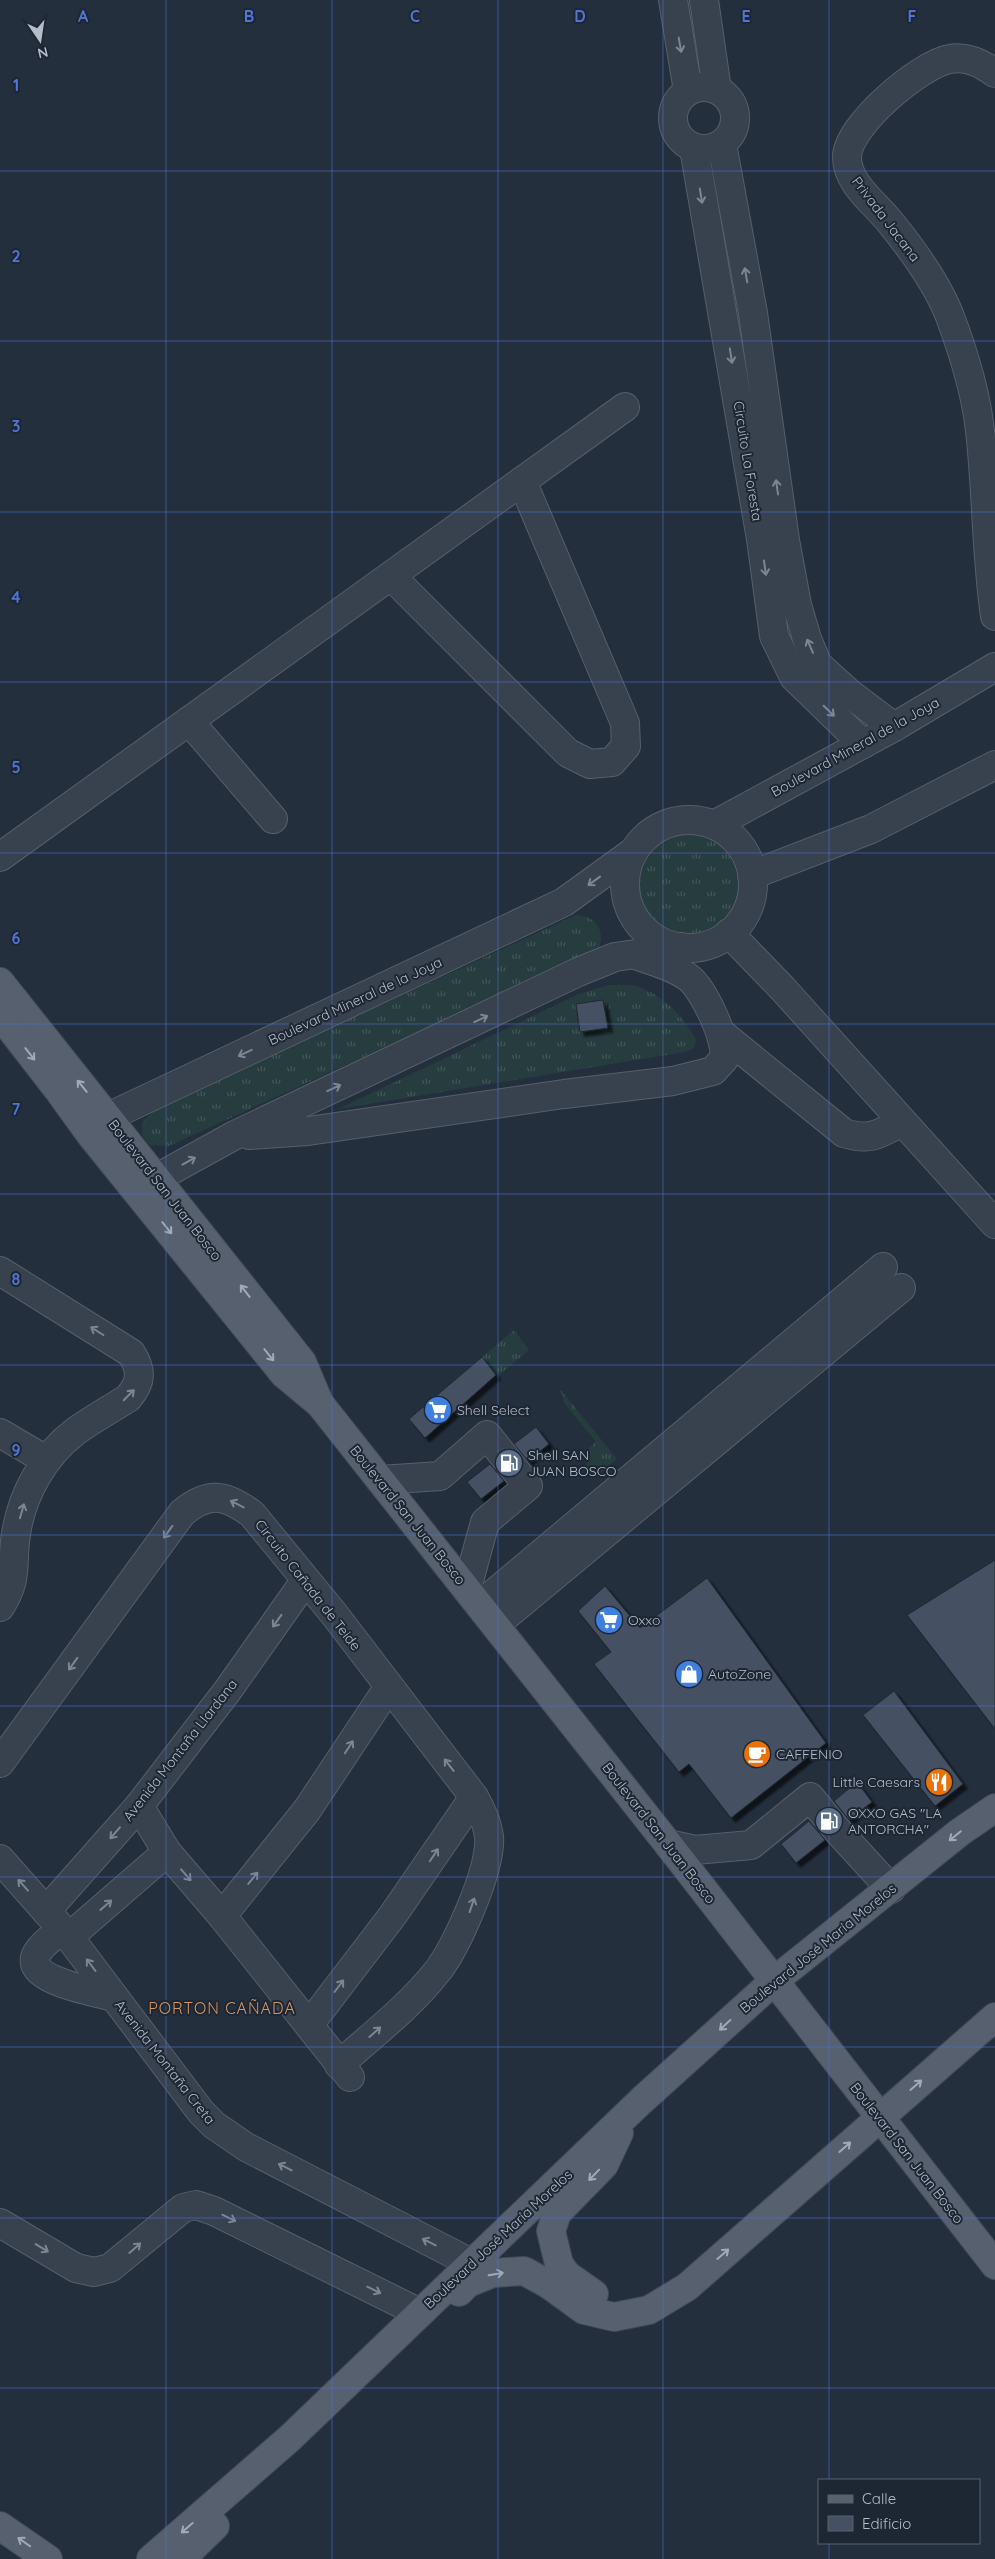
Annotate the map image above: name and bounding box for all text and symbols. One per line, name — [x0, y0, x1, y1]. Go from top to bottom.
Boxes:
text: A — [78, 6, 89, 26]
text: B — [244, 6, 254, 26]
text: C — [410, 6, 420, 26]
text: D — [574, 6, 586, 26]
text: E — [741, 6, 751, 26]
text: F — [908, 6, 917, 26]
north arrow — [15, 15, 65, 65]
one-way arrow — [676, 37, 686, 53]
text: N — [36, 43, 50, 63]
text: 1 — [13, 75, 19, 95]
street label: Privada Jacana — [848, 173, 924, 265]
one-way arrow — [697, 188, 707, 204]
text: 2 — [11, 246, 21, 266]
one-way arrow — [741, 267, 750, 283]
one-way arrow — [726, 348, 736, 364]
street label: Circuito La Foresta — [730, 400, 766, 522]
text: 3 — [12, 416, 20, 436]
one-way arrow — [772, 480, 782, 496]
one-way arrow — [760, 560, 770, 576]
text: 4 — [11, 587, 21, 607]
one-way arrow — [804, 639, 814, 654]
street label: Boulevard Mineral de la Joya — [768, 693, 942, 801]
one-way arrow — [823, 705, 835, 717]
text: 5 — [11, 757, 21, 777]
one-way arrow — [587, 876, 601, 886]
text: 6 — [12, 928, 21, 948]
street label: Boulevard Mineral de la Joya — [265, 953, 445, 1049]
one-way arrow — [473, 1013, 488, 1023]
one-way arrow — [25, 1047, 36, 1060]
one-way arrow — [238, 1049, 253, 1058]
one-way arrow — [77, 1080, 88, 1093]
one-way arrow — [326, 1083, 341, 1093]
text: 7 — [12, 1099, 21, 1119]
street label: Boulevard San Juan Bosco — [104, 1116, 226, 1264]
one-way arrow — [181, 1156, 196, 1165]
one-way arrow — [162, 1222, 173, 1235]
text: 8 — [12, 1269, 21, 1289]
one-way arrow — [240, 1285, 251, 1298]
one-way arrow — [90, 1325, 104, 1336]
one-way arrow — [263, 1349, 274, 1362]
one-way arrow — [123, 1389, 135, 1401]
supermarket icon: Shell Select — [423, 1395, 453, 1425]
place label: Shell Select — [457, 1401, 530, 1419]
text: 9 — [11, 1440, 21, 1460]
street label: Boulevard San Juan Bosco — [346, 1442, 470, 1588]
place label: Shell SAN JUAN BOSCO — [528, 1446, 617, 1480]
fuel station icon: Shell SAN JUAN BOSCO — [494, 1448, 524, 1478]
one-way arrow — [230, 1499, 245, 1508]
one-way arrow — [17, 1503, 27, 1519]
street label: Circuito Cañada de Teide — [251, 1516, 365, 1654]
one-way arrow — [163, 1525, 173, 1539]
supermarket icon: Oxxo — [594, 1605, 624, 1635]
place label: Oxxo — [628, 1611, 660, 1629]
one-way arrow — [272, 1614, 282, 1628]
one-way arrow — [67, 1656, 78, 1670]
shop icon: AutoZone — [674, 1659, 704, 1689]
place label: AutoZone — [708, 1665, 771, 1683]
street label: Avenida Montaña Llardana — [119, 1675, 241, 1825]
cafe icon: CAFFENIO — [742, 1739, 772, 1769]
one-way arrow — [344, 1740, 354, 1754]
place label: CAFFENIO — [776, 1745, 843, 1763]
one-way arrow — [443, 1759, 454, 1772]
street label: Boulevard San Juan Bosco — [598, 1759, 720, 1907]
restaurant icon: Little Caesars — [924, 1767, 954, 1797]
place label: Little Caesars — [833, 1773, 920, 1791]
place label: OXXO GAS "LA ANTORCHA" — [848, 1804, 942, 1838]
fuel station icon: OXXO GAS "LA ANTORCHA" — [814, 1806, 844, 1836]
one-way arrow — [109, 1827, 120, 1840]
one-way arrow — [949, 1831, 962, 1842]
one-way arrow — [429, 1848, 440, 1862]
one-way arrow — [181, 1868, 192, 1881]
one-way arrow — [248, 1871, 258, 1885]
one-way arrow — [17, 1878, 29, 1891]
street label: Boulevard José María Morelos — [736, 1879, 900, 2017]
one-way arrow — [468, 1897, 477, 1913]
one-way arrow — [99, 1900, 112, 1911]
one-way arrow — [85, 1959, 96, 1972]
one-way arrow — [334, 1979, 344, 1993]
street label: Avenida Montaña Creta — [111, 1996, 219, 2128]
district label: PORTON CAÑADA — [148, 1998, 296, 2018]
one-way arrow — [718, 2019, 731, 2031]
one-way arrow — [369, 2026, 382, 2038]
street label: Boulevard San Juan Bosco — [846, 2079, 968, 2227]
one-way arrow — [909, 2080, 922, 2091]
one-way arrow — [839, 2141, 852, 2153]
one-way arrow — [278, 2162, 293, 2171]
street label: Boulevard José María Morelos — [420, 2165, 576, 2313]
one-way arrow — [588, 2169, 600, 2182]
one-way arrow — [221, 2213, 236, 2223]
one-way arrow — [422, 2237, 437, 2246]
one-way arrow — [129, 2242, 142, 2254]
one-way arrow — [34, 2244, 48, 2254]
one-way arrow — [717, 2249, 730, 2260]
one-way arrow — [487, 2268, 503, 2278]
one-way arrow — [366, 2286, 381, 2295]
legend — [818, 2479, 980, 2544]
text: Calle — [862, 2489, 896, 2508]
text: Edificio — [862, 2514, 911, 2533]
one-way arrow — [181, 2522, 194, 2533]
one-way arrow — [17, 2537, 31, 2547]

